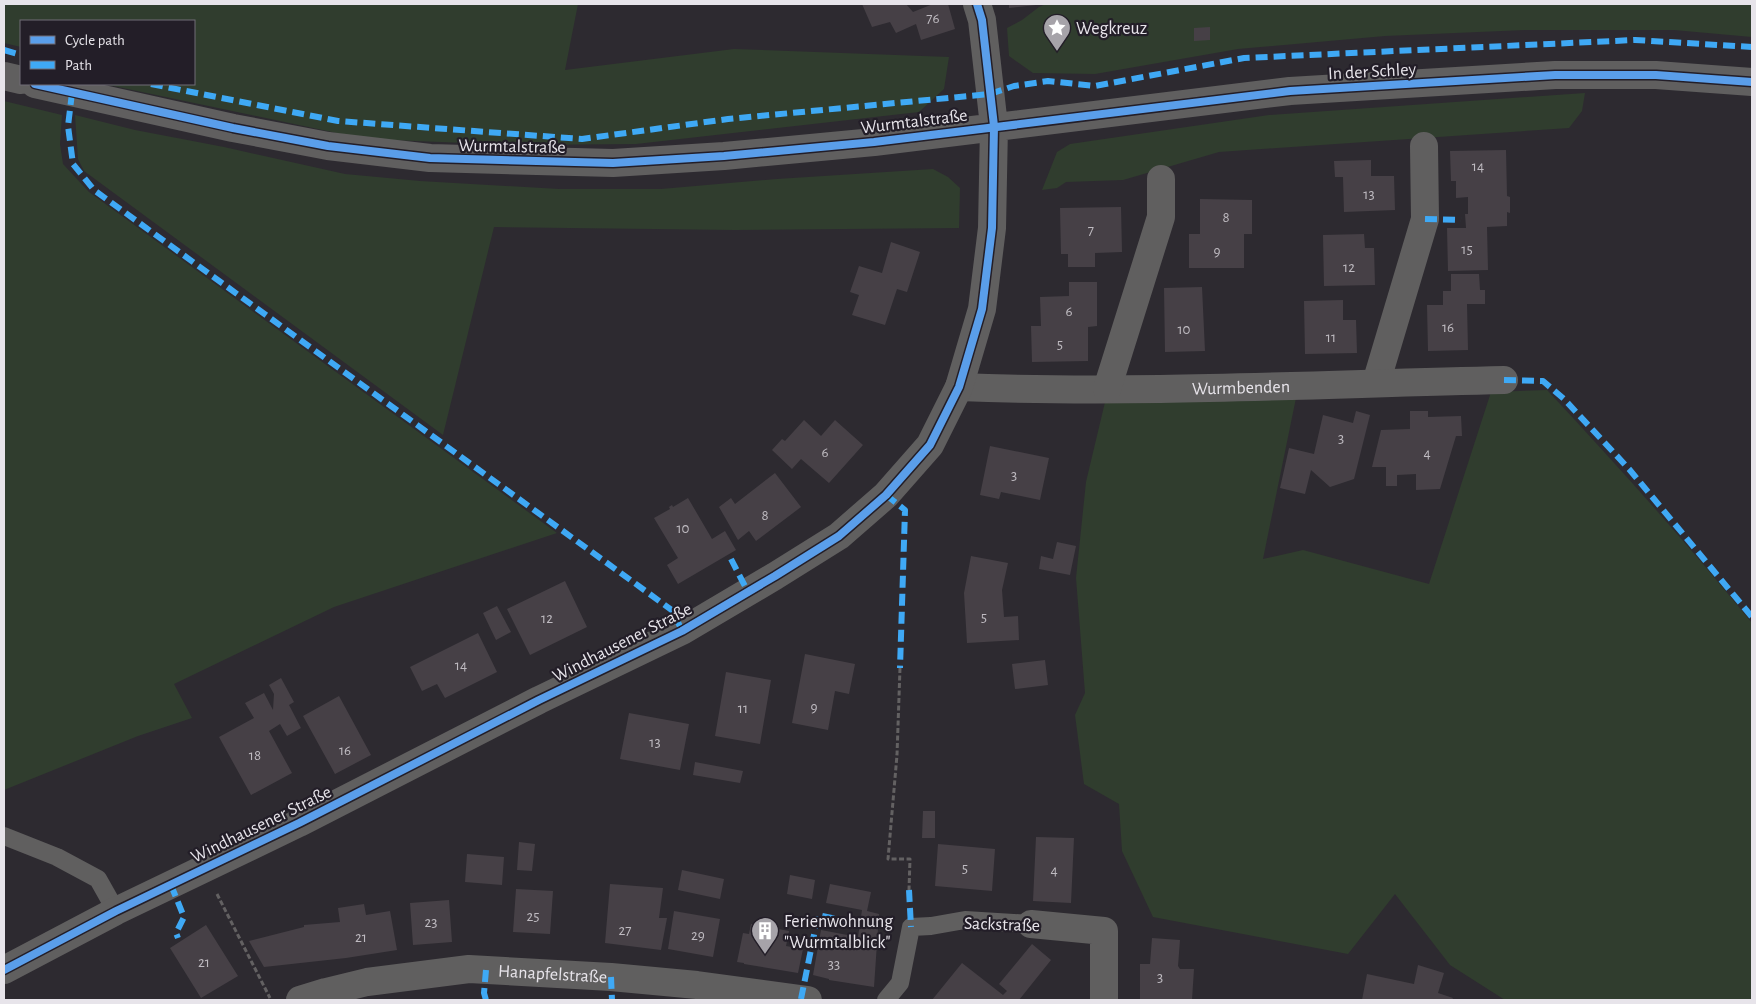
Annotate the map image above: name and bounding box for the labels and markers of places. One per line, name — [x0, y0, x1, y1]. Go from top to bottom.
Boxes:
place icon: Wegkreuz — [1042, 13, 1072, 52]
place label: Wegkreuz — [1076, 20, 1147, 38]
place label: Ferienwohnung "Wurmtalblick" — [784, 913, 893, 952]
building icon: Ferienwohnung "Wurmtalblick" — [750, 916, 780, 955]

